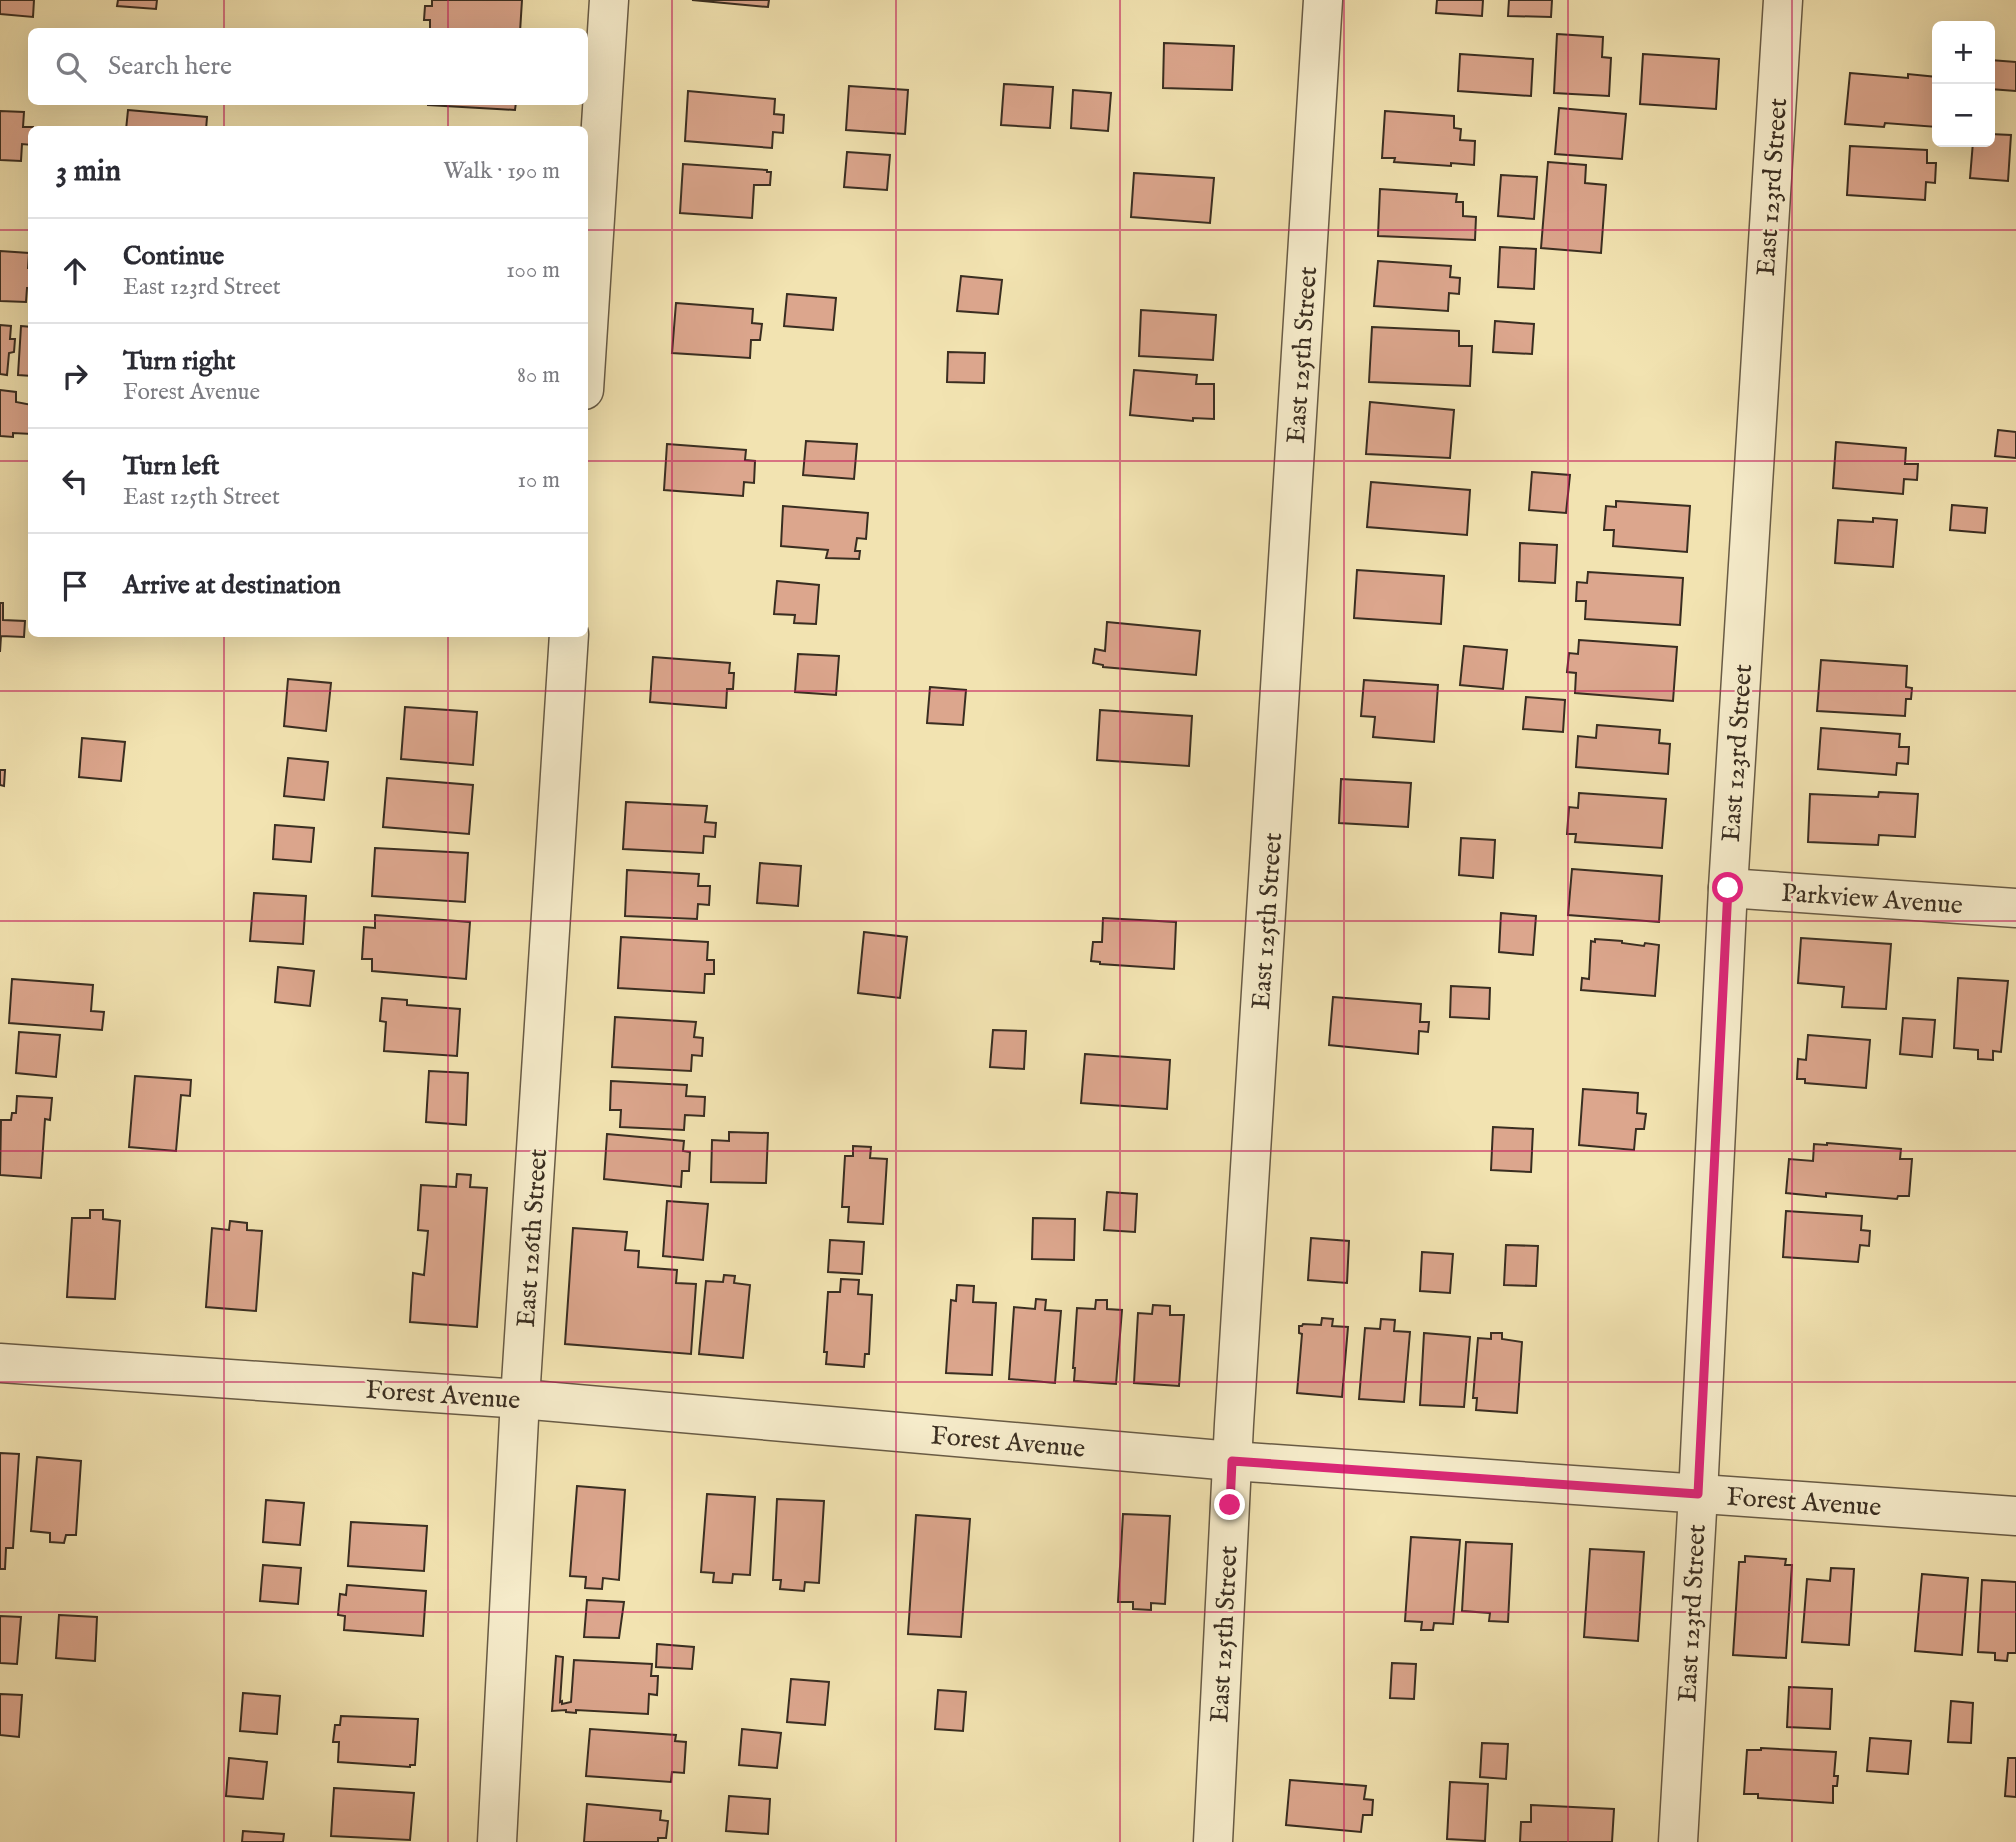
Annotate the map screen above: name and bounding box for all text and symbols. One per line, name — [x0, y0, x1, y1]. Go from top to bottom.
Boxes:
map controls — [1932, 21, 1995, 147]
button: + — [1932, 21, 1995, 84]
search box — [28, 28, 588, 105]
icon: search — [52, 48, 90, 86]
text: Search here — [108, 50, 232, 83]
button: − — [1932, 84, 1995, 147]
street label: East 123rd Street — [1750, 97, 1795, 277]
text: 3 min — [56, 153, 121, 191]
text: Walk · 190 m — [443, 157, 560, 186]
text: Continue — [123, 240, 224, 273]
icon: ahead — [56, 252, 94, 290]
text: 100 m — [506, 256, 560, 285]
street label: East 125th Street — [1280, 265, 1325, 445]
text: East 123rd Street — [123, 273, 281, 302]
text: Turn right — [123, 345, 236, 378]
icon: right — [56, 357, 94, 395]
text: 80 m — [517, 361, 560, 390]
text: Forest Avenue — [123, 378, 260, 407]
text: Turn left — [123, 450, 220, 483]
icon: left — [56, 462, 94, 500]
text: 10 m — [517, 466, 560, 495]
text: East 125th Street — [123, 483, 280, 512]
icon: arrive — [56, 567, 94, 605]
text: Arrive at destination — [123, 569, 341, 602]
street label: East 123rd Street — [1715, 663, 1760, 843]
street label: East 125th Street — [1245, 831, 1290, 1011]
route start — [1712, 872, 1743, 903]
street label: Parkview Avenue — [1780, 877, 1964, 922]
street label: East 126th Street — [510, 1148, 555, 1328]
street label: Forest Avenue — [364, 1374, 521, 1417]
street label: Forest Avenue — [929, 1419, 1087, 1466]
street label: Forest Avenue — [1725, 1481, 1882, 1524]
route end — [1214, 1489, 1245, 1520]
street label: East 123rd Street — [1671, 1523, 1714, 1703]
street label: East 125th Street — [1203, 1545, 1246, 1723]

